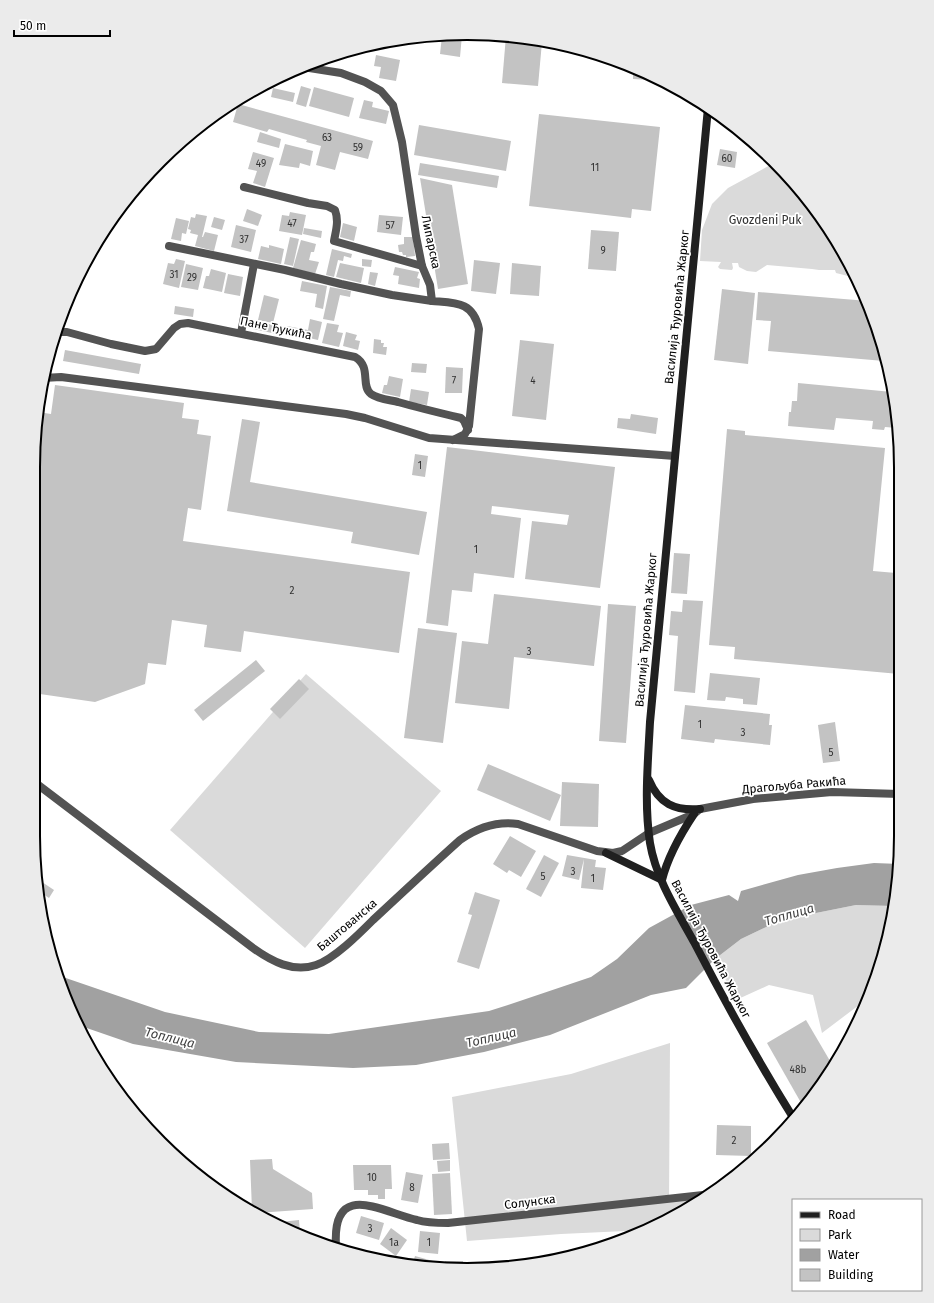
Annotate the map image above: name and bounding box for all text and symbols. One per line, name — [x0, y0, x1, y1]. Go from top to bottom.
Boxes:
scale bar — [14, 12, 110, 38]
text: 50 m — [20, 19, 46, 33]
house number: 63 — [322, 132, 332, 144]
house number: 59 — [353, 142, 363, 154]
house number: 60 — [722, 153, 733, 165]
house number: 49 — [256, 158, 266, 170]
house number: 11 — [591, 162, 599, 174]
park label: Gvozdeni Puk — [729, 213, 802, 227]
street label: Липарска — [419, 214, 443, 270]
house number: 47 — [287, 218, 297, 230]
house number: 57 — [385, 220, 395, 232]
street label: Василија Ђуровића Жарког — [662, 228, 692, 385]
house number: 37 — [239, 234, 249, 246]
house number: 9 — [600, 245, 606, 257]
house number: 31 — [169, 269, 179, 281]
house number: 29 — [187, 272, 197, 284]
street label: Пане Ђукића — [239, 314, 313, 342]
house number: 7 — [452, 375, 457, 387]
house number: 4 — [530, 375, 536, 387]
house number: 1 — [418, 460, 422, 472]
house number: 1 — [474, 544, 478, 556]
street label: Василија Ђуровића Жарког — [632, 551, 660, 708]
house number: 2 — [290, 585, 295, 597]
house number: 3 — [527, 646, 532, 658]
house number: 1 — [698, 719, 702, 731]
house number: 3 — [741, 727, 746, 739]
house number: 5 — [828, 747, 834, 759]
street label: Драгољуба Ракића — [740, 773, 847, 797]
house number: 3 — [571, 866, 576, 878]
house number: 5 — [540, 871, 546, 883]
house number: 1 — [591, 873, 595, 885]
street label: Василија Ђуровића Жарког — [668, 877, 754, 1021]
street label: Баштованска — [314, 896, 380, 954]
water label: Топлица — [763, 900, 816, 929]
water label: Топлица — [143, 1024, 196, 1051]
water label: Топлица — [465, 1024, 518, 1051]
house number: 48b — [790, 1064, 806, 1076]
house number: 2 — [732, 1135, 737, 1147]
house number: 10 — [367, 1172, 377, 1184]
house number: 8 — [409, 1182, 415, 1194]
street label: Солунска — [504, 1192, 556, 1212]
legend — [792, 1199, 922, 1291]
text: Road — [828, 1208, 856, 1222]
house number: 3 — [368, 1223, 373, 1235]
text: Park — [828, 1228, 852, 1242]
house number: 1a — [389, 1237, 399, 1249]
house number: 1 — [427, 1237, 431, 1249]
text: Water — [828, 1248, 860, 1262]
text: Building — [828, 1268, 874, 1282]

